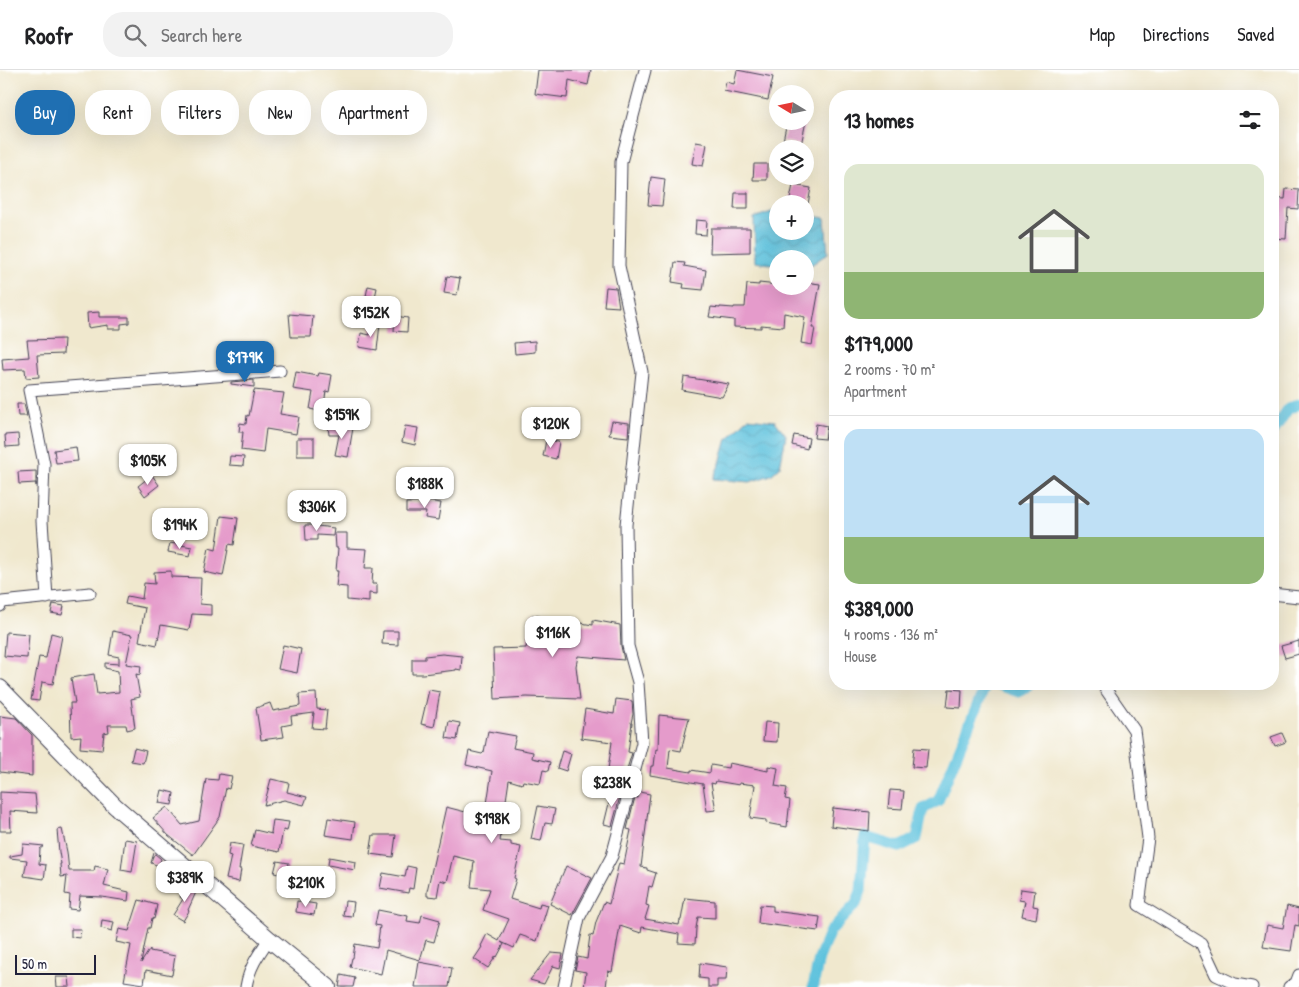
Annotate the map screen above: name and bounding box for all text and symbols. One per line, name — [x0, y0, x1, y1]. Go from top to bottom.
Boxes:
search box — [103, 12, 453, 57]
text: Roofr — [25, 19, 73, 51]
icon: search — [121, 21, 149, 49]
text: Search here — [161, 22, 242, 48]
text: Map — [1090, 22, 1115, 47]
text: Directions — [1143, 22, 1209, 47]
text: Saved — [1237, 22, 1274, 47]
north arrow — [769, 85, 814, 130]
map controls — [769, 85, 814, 295]
chip: Buy — [15, 90, 75, 135]
chip: Rent — [85, 90, 151, 135]
chip: Filters — [161, 90, 239, 135]
chip: New — [249, 90, 311, 135]
chip: Apartment — [321, 90, 427, 135]
text: 13 homes — [844, 106, 914, 135]
icon: filters — [1236, 106, 1264, 134]
button: layers — [769, 140, 814, 185]
button: + — [769, 195, 814, 240]
icon: home — [1009, 196, 1099, 286]
button: − — [769, 250, 814, 295]
pin: $152K — [336, 296, 406, 338]
text: $152K — [353, 301, 389, 323]
text: $179,000 — [844, 329, 913, 358]
pin: $179K — [210, 340, 280, 383]
text: $179K — [227, 346, 263, 368]
text: 2 rooms · 70 m² — [844, 358, 935, 380]
text: Apartment — [844, 380, 907, 402]
pin: $159K — [307, 398, 377, 440]
text: $159K — [325, 403, 359, 425]
pin: $120K — [516, 406, 586, 449]
text: $120K — [533, 412, 569, 434]
pin: $105K — [113, 444, 183, 486]
text: $105K — [130, 449, 166, 471]
icon: home — [1009, 462, 1099, 552]
pin: $188K — [390, 466, 460, 509]
text: $188K — [407, 472, 443, 494]
pin: $306K — [282, 490, 352, 532]
text: $306K — [298, 495, 336, 517]
pin: $194K — [145, 508, 215, 550]
text: $194K — [163, 513, 197, 535]
text: $389,000 — [844, 594, 913, 623]
pin: $116K — [518, 616, 588, 658]
text: $116K — [536, 621, 570, 643]
text: 4 rooms · 136 m² — [844, 623, 938, 645]
text: House — [844, 645, 877, 667]
pin: $238K — [577, 766, 647, 808]
text: $238K — [593, 771, 631, 793]
pin: $198K — [457, 802, 527, 844]
text: $198K — [474, 807, 510, 829]
pin: $389K — [150, 860, 220, 903]
text: $389K — [167, 866, 203, 888]
pin: $210K — [271, 866, 341, 908]
text: $210K — [288, 871, 324, 893]
scale bar — [15, 952, 96, 975]
text: 50 m — [22, 954, 47, 973]

